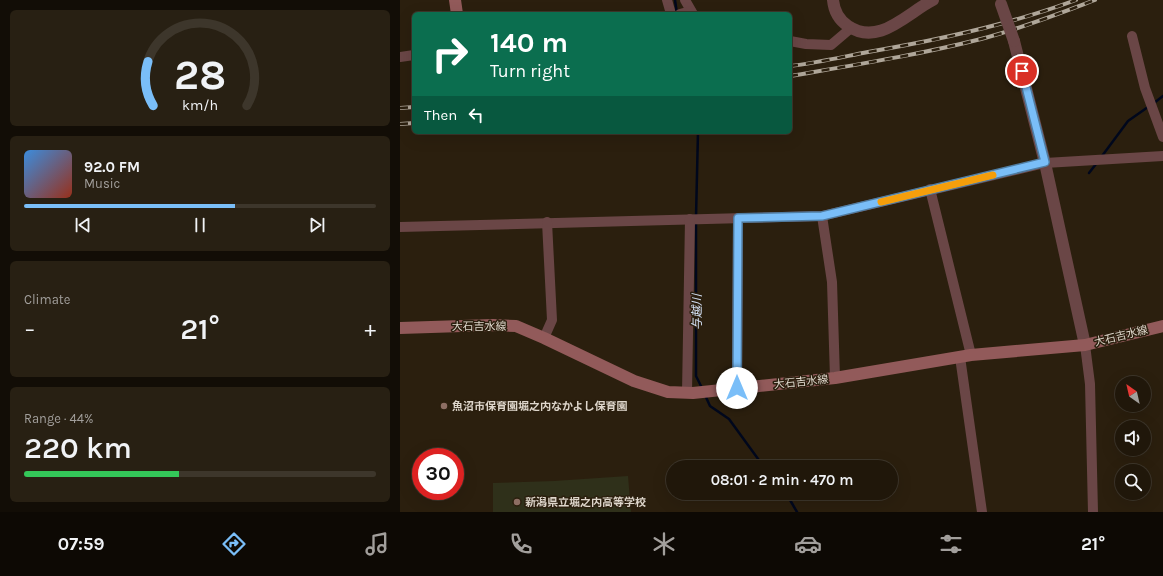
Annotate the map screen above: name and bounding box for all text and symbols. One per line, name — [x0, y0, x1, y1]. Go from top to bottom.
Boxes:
text: 140 m — [490, 26, 568, 59]
icon: right — [424, 28, 476, 80]
text: 28 — [174, 51, 226, 99]
pin — [1005, 54, 1039, 88]
text: Turn right — [490, 60, 570, 82]
icon: arrive — [1011, 60, 1033, 82]
text: km/h — [182, 96, 218, 113]
icon: left — [465, 104, 487, 126]
text: Then — [424, 106, 457, 124]
text: 92.0 FM — [84, 158, 140, 176]
text: Music — [84, 176, 120, 191]
icon: previous — [72, 214, 94, 236]
icon: pause — [189, 214, 211, 236]
icon: next — [306, 214, 328, 236]
text: Climate — [24, 292, 70, 307]
water label: 与越川 — [690, 292, 704, 330]
text: 21° — [180, 311, 220, 347]
text: − — [24, 316, 36, 342]
text: + — [364, 316, 376, 342]
street label: 大石吉水線 — [452, 320, 507, 333]
street label: 大石吉水線 — [1093, 323, 1149, 349]
position arrow — [716, 367, 758, 409]
street label: 大石吉水線 — [773, 373, 829, 391]
north arrow — [1115, 376, 1151, 412]
map controls — [1115, 376, 1151, 500]
place label: 魚沼市保育園堀之内なかよし保育園 — [452, 400, 627, 413]
marker: 魚沼市保育園堀之内なかよし保育園 — [439, 401, 449, 411]
text: Range · 44% — [24, 411, 93, 426]
button: sound — [1115, 420, 1151, 456]
text: 220 km — [24, 430, 132, 466]
speed limit sign: 30 — [412, 448, 464, 500]
button: search — [1115, 464, 1151, 500]
text: 08:01 · 2 min · 470 m — [711, 471, 853, 489]
place label: 新潟県立堀之内高等学校 — [525, 496, 646, 509]
marker: 新潟県立堀之内高等学校 — [512, 497, 522, 507]
icon: directions — [220, 530, 248, 558]
icon: music — [363, 530, 391, 558]
icon: phone — [507, 530, 535, 558]
icon: climate — [650, 530, 678, 558]
icon: car — [794, 530, 822, 558]
icon: filters — [937, 530, 965, 558]
text: 07:59 — [58, 533, 104, 555]
text: 21° — [1081, 533, 1105, 555]

